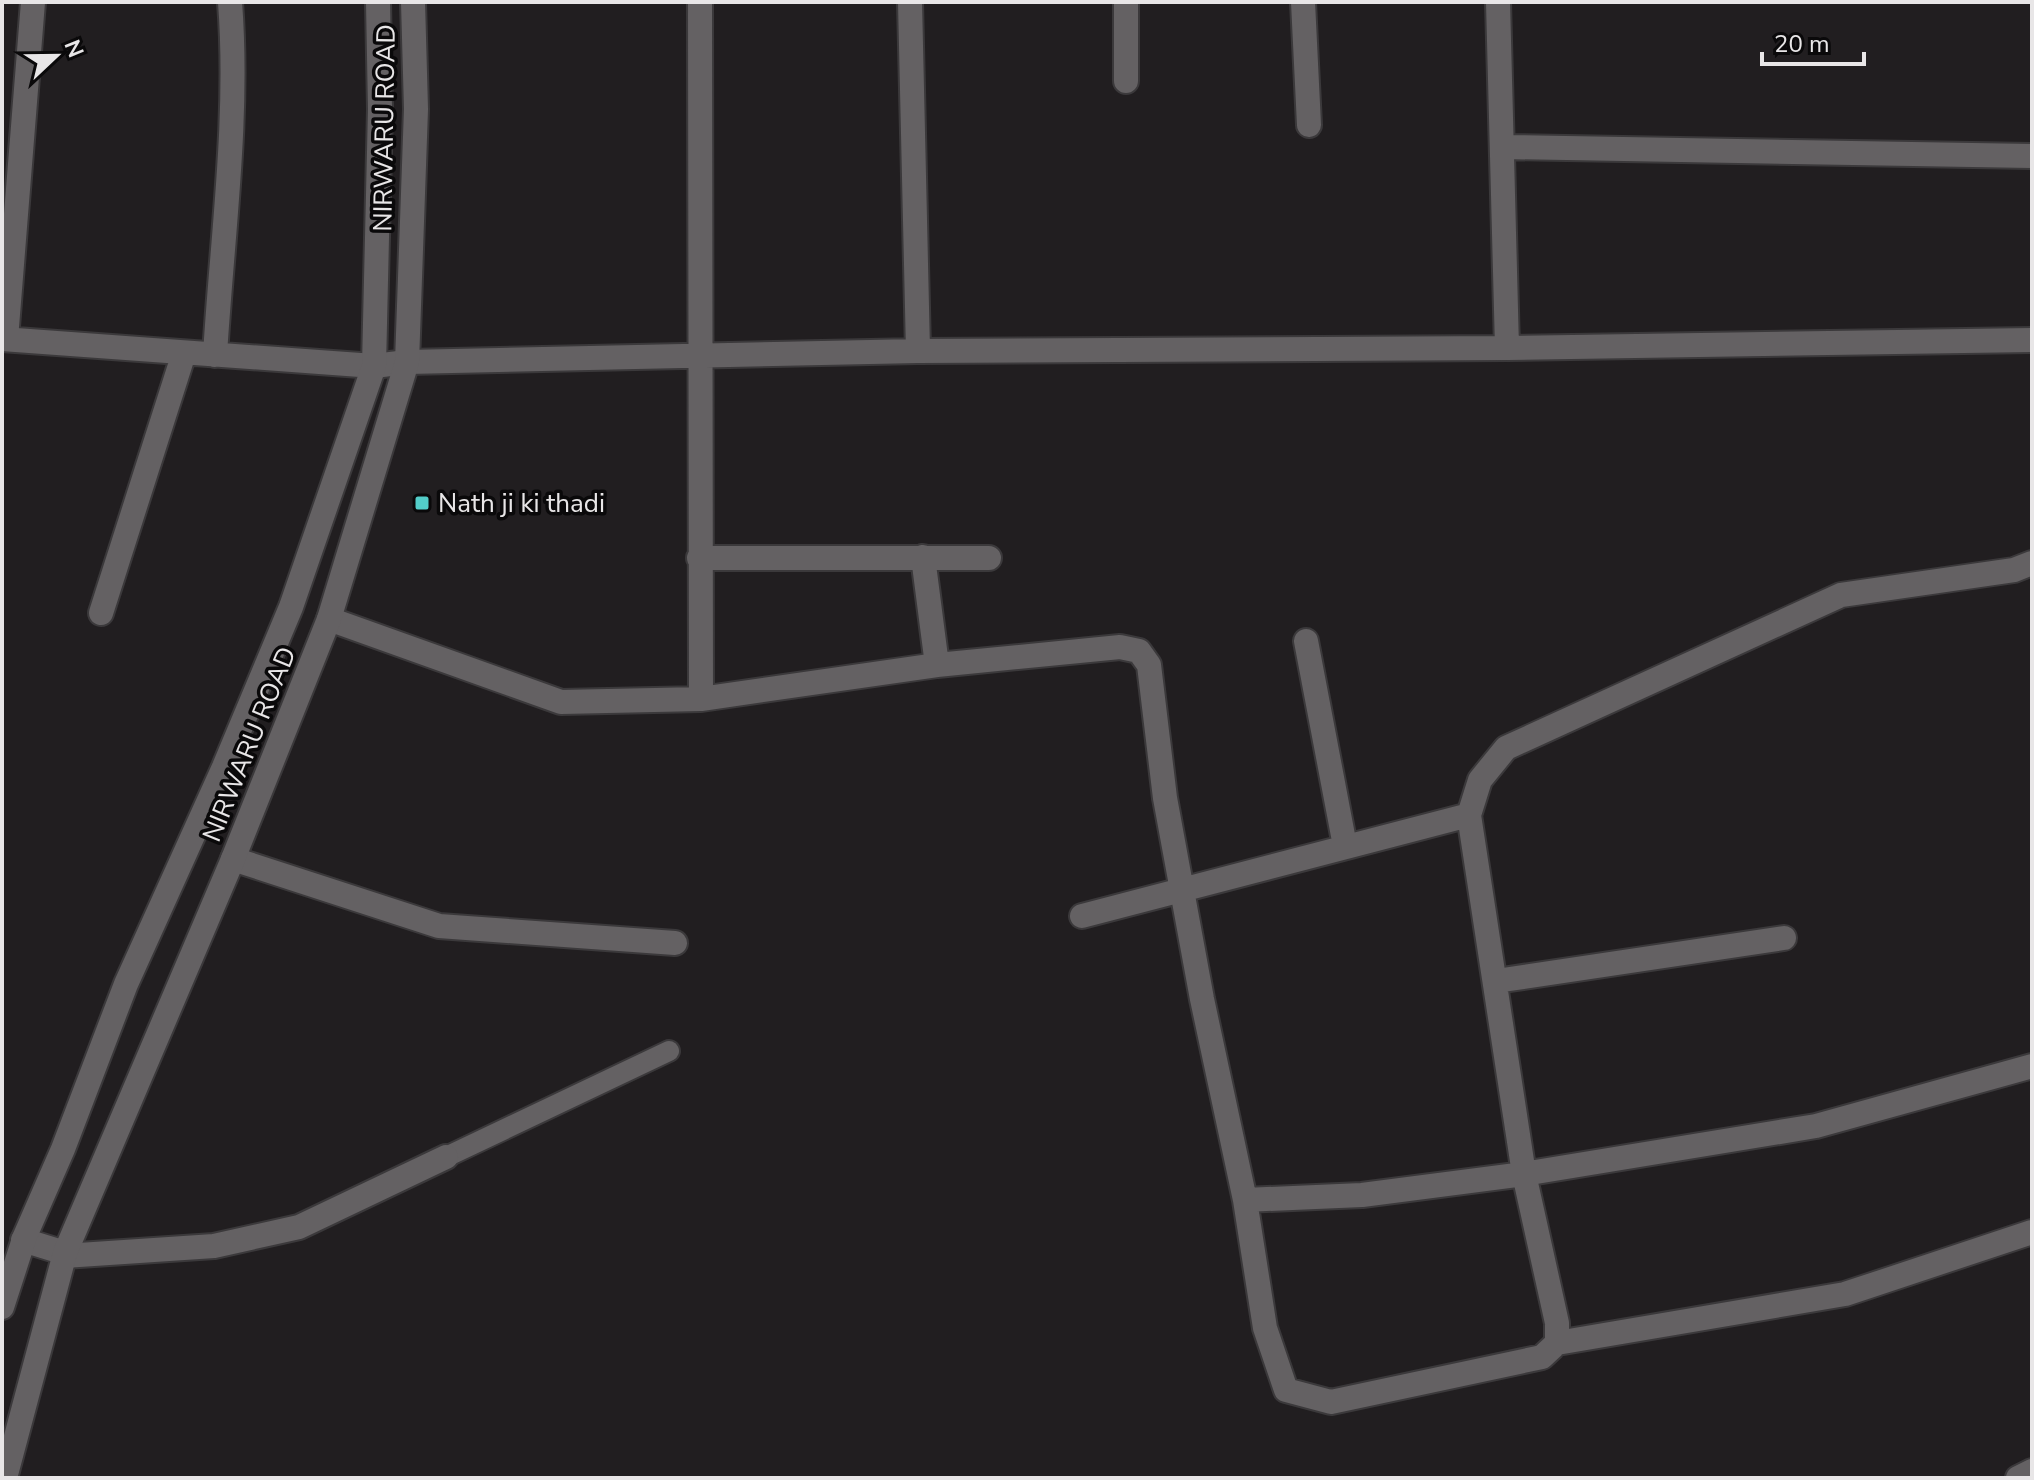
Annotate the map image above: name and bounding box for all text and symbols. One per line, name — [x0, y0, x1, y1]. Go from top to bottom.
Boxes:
north arrow — [16, 16, 96, 96]
scale bar — [1762, 16, 1864, 66]
street label: NIRWARU ROAD — [365, 24, 404, 232]
text: 20 m — [1774, 28, 1830, 60]
text: N — [57, 36, 91, 62]
place label: Nath ji ki thadi — [438, 486, 605, 521]
marker: Nath ji ki thadi — [413, 494, 431, 512]
street label: NIRWARU ROAD — [194, 642, 305, 847]

